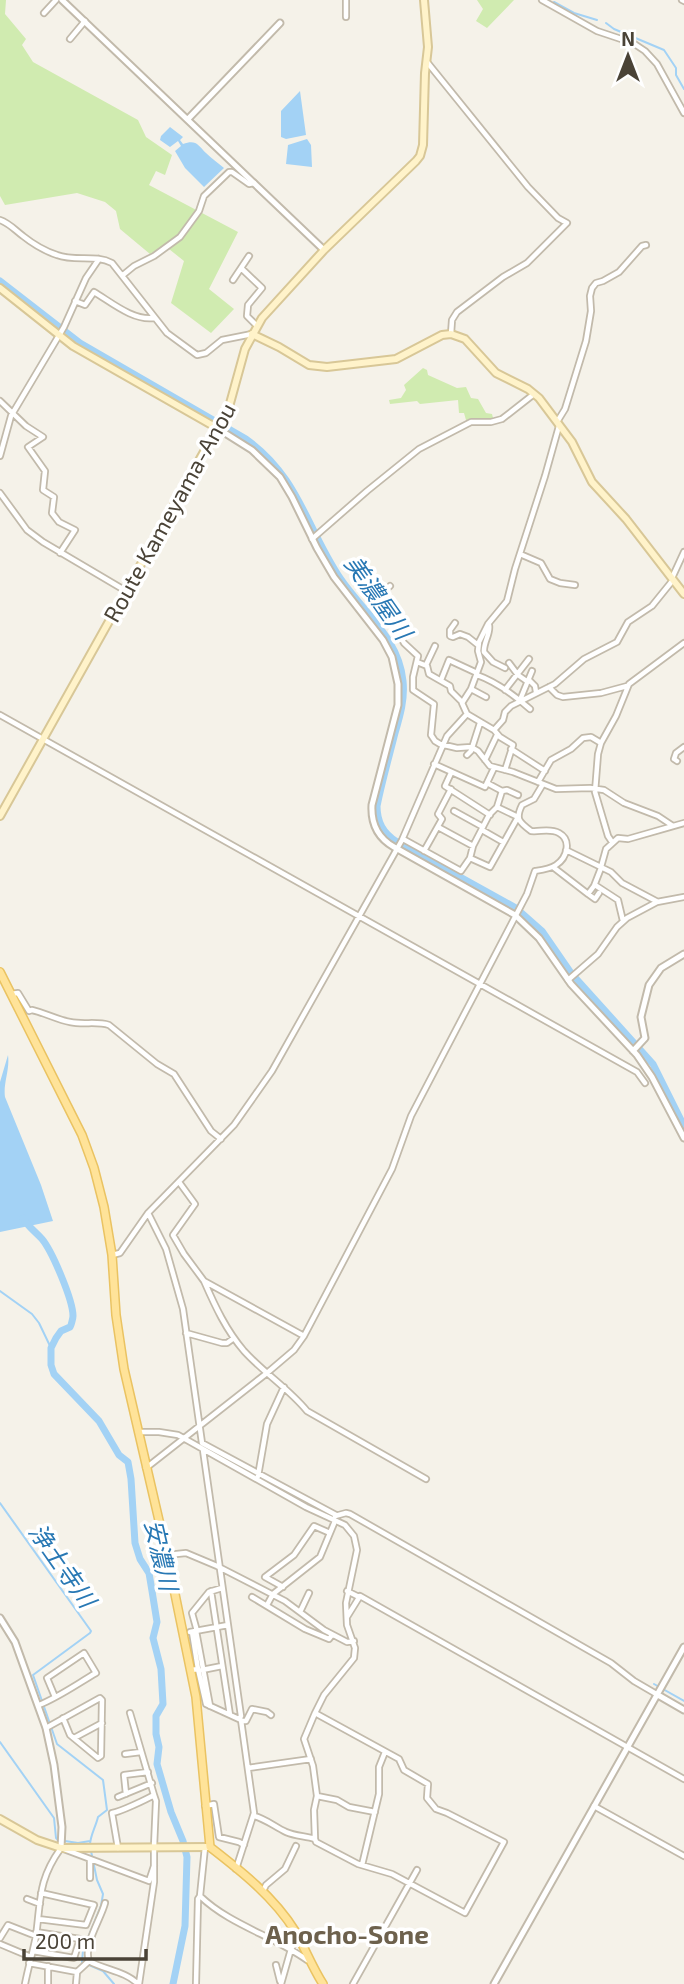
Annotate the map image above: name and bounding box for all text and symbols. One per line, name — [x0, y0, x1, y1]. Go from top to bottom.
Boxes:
north arrow — [593, 21, 663, 91]
text: N — [621, 27, 635, 50]
street label: Route Kameyama-Anou — [97, 397, 241, 627]
water label: 美濃屋川 — [340, 549, 420, 647]
water label: 浄土寺川 — [24, 1517, 104, 1615]
water label: 安濃川 — [140, 1517, 185, 1596]
scale bar — [24, 1918, 147, 1962]
district label: Anocho-Sone — [265, 1918, 429, 1949]
text: 200 m — [35, 1928, 95, 1953]

